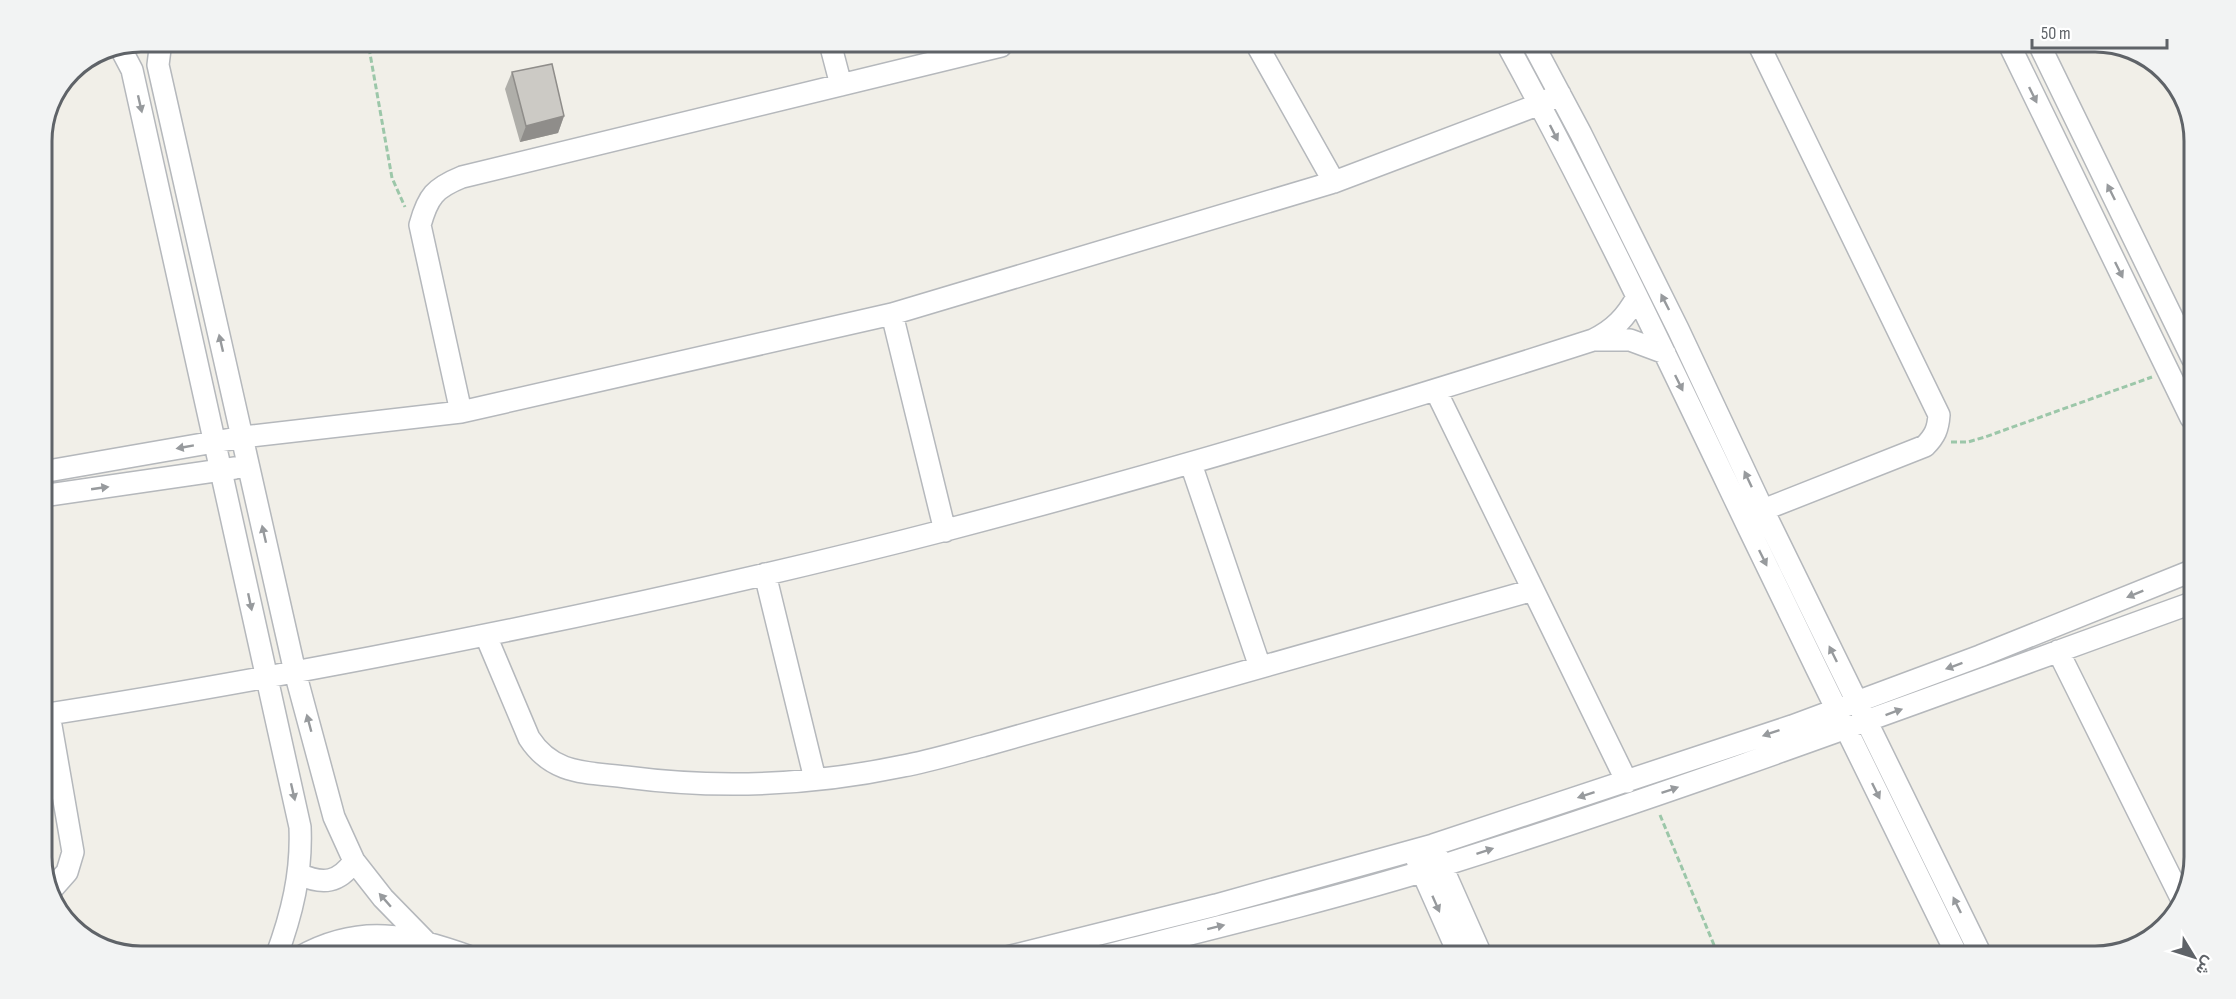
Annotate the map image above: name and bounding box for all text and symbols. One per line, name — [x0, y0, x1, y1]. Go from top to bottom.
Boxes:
scale bar — [2032, 12, 2167, 50]
text: 50 m — [2041, 23, 2071, 44]
one-way arrow — [2029, 86, 2038, 103]
one-way arrow — [135, 95, 145, 113]
one-way arrow — [1549, 124, 1559, 142]
one-way arrow — [2107, 184, 2116, 201]
one-way arrow — [2114, 262, 2123, 279]
one-way arrow — [1660, 294, 1670, 311]
one-way arrow — [216, 334, 226, 353]
one-way arrow — [1675, 374, 1684, 391]
one-way arrow — [176, 443, 195, 452]
one-way arrow — [1744, 470, 1753, 487]
one-way arrow — [91, 483, 110, 492]
one-way arrow — [259, 524, 269, 543]
one-way arrow — [1759, 550, 1768, 567]
one-way arrow — [2126, 590, 2144, 599]
one-way arrow — [246, 593, 255, 612]
one-way arrow — [1829, 646, 1838, 663]
one-way arrow — [1945, 661, 1963, 671]
one-way arrow — [1885, 706, 1903, 716]
one-way arrow — [304, 714, 313, 732]
one-way arrow — [1762, 728, 1780, 738]
one-way arrow — [1871, 782, 1880, 799]
one-way arrow — [288, 783, 298, 802]
one-way arrow — [1661, 785, 1679, 795]
one-way arrow — [1577, 791, 1595, 800]
one-way arrow — [1476, 846, 1494, 856]
one-way arrow — [379, 893, 392, 908]
one-way arrow — [1432, 895, 1442, 913]
one-way arrow — [1952, 896, 1961, 913]
one-way arrow — [1208, 922, 1226, 931]
north arrow — [2164, 927, 2224, 987]
text: ش — [2191, 952, 2218, 979]

